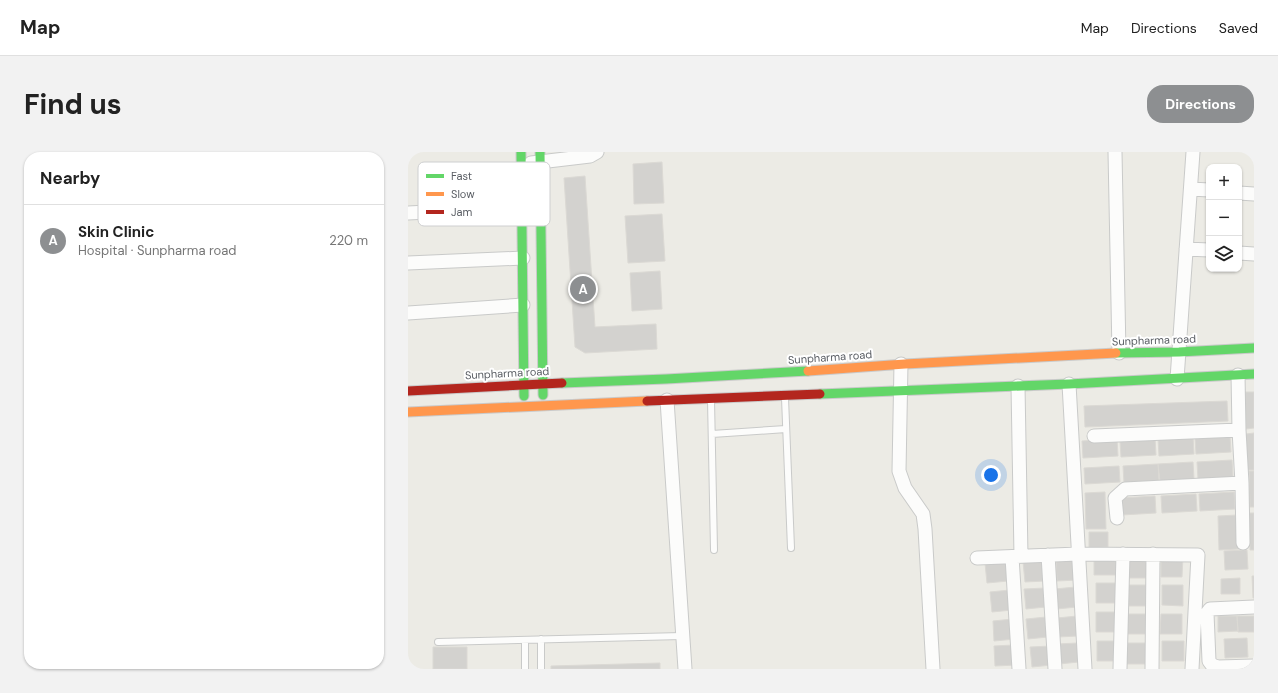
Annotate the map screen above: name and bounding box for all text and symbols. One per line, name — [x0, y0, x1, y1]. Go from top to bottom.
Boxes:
text: Map — [20, 15, 60, 40]
text: Map — [1081, 19, 1109, 37]
text: Directions — [1131, 19, 1197, 37]
text: Saved — [1219, 19, 1258, 37]
button: Directions — [1147, 85, 1254, 123]
text: Find us — [24, 86, 122, 123]
legend — [418, 162, 550, 226]
map controls — [1206, 164, 1242, 272]
button: + — [1206, 164, 1242, 200]
text: Nearby — [40, 167, 100, 189]
text: Fast — [451, 169, 472, 183]
text: Slow — [451, 187, 475, 201]
button: − — [1206, 200, 1242, 236]
text: Jam — [451, 205, 472, 219]
text: Skin Clinic — [78, 222, 154, 242]
text: A — [48, 232, 58, 249]
text: 220 m — [329, 232, 368, 249]
button: layers — [1206, 236, 1242, 272]
text: Hospital · Sunpharma road — [78, 242, 236, 259]
pin: A — [570, 274, 596, 304]
street label: Sunpharma road — [1112, 332, 1196, 348]
street label: Sunpharma road — [787, 347, 873, 367]
street label: Sunpharma road — [465, 364, 550, 382]
your location — [981, 465, 1001, 485]

